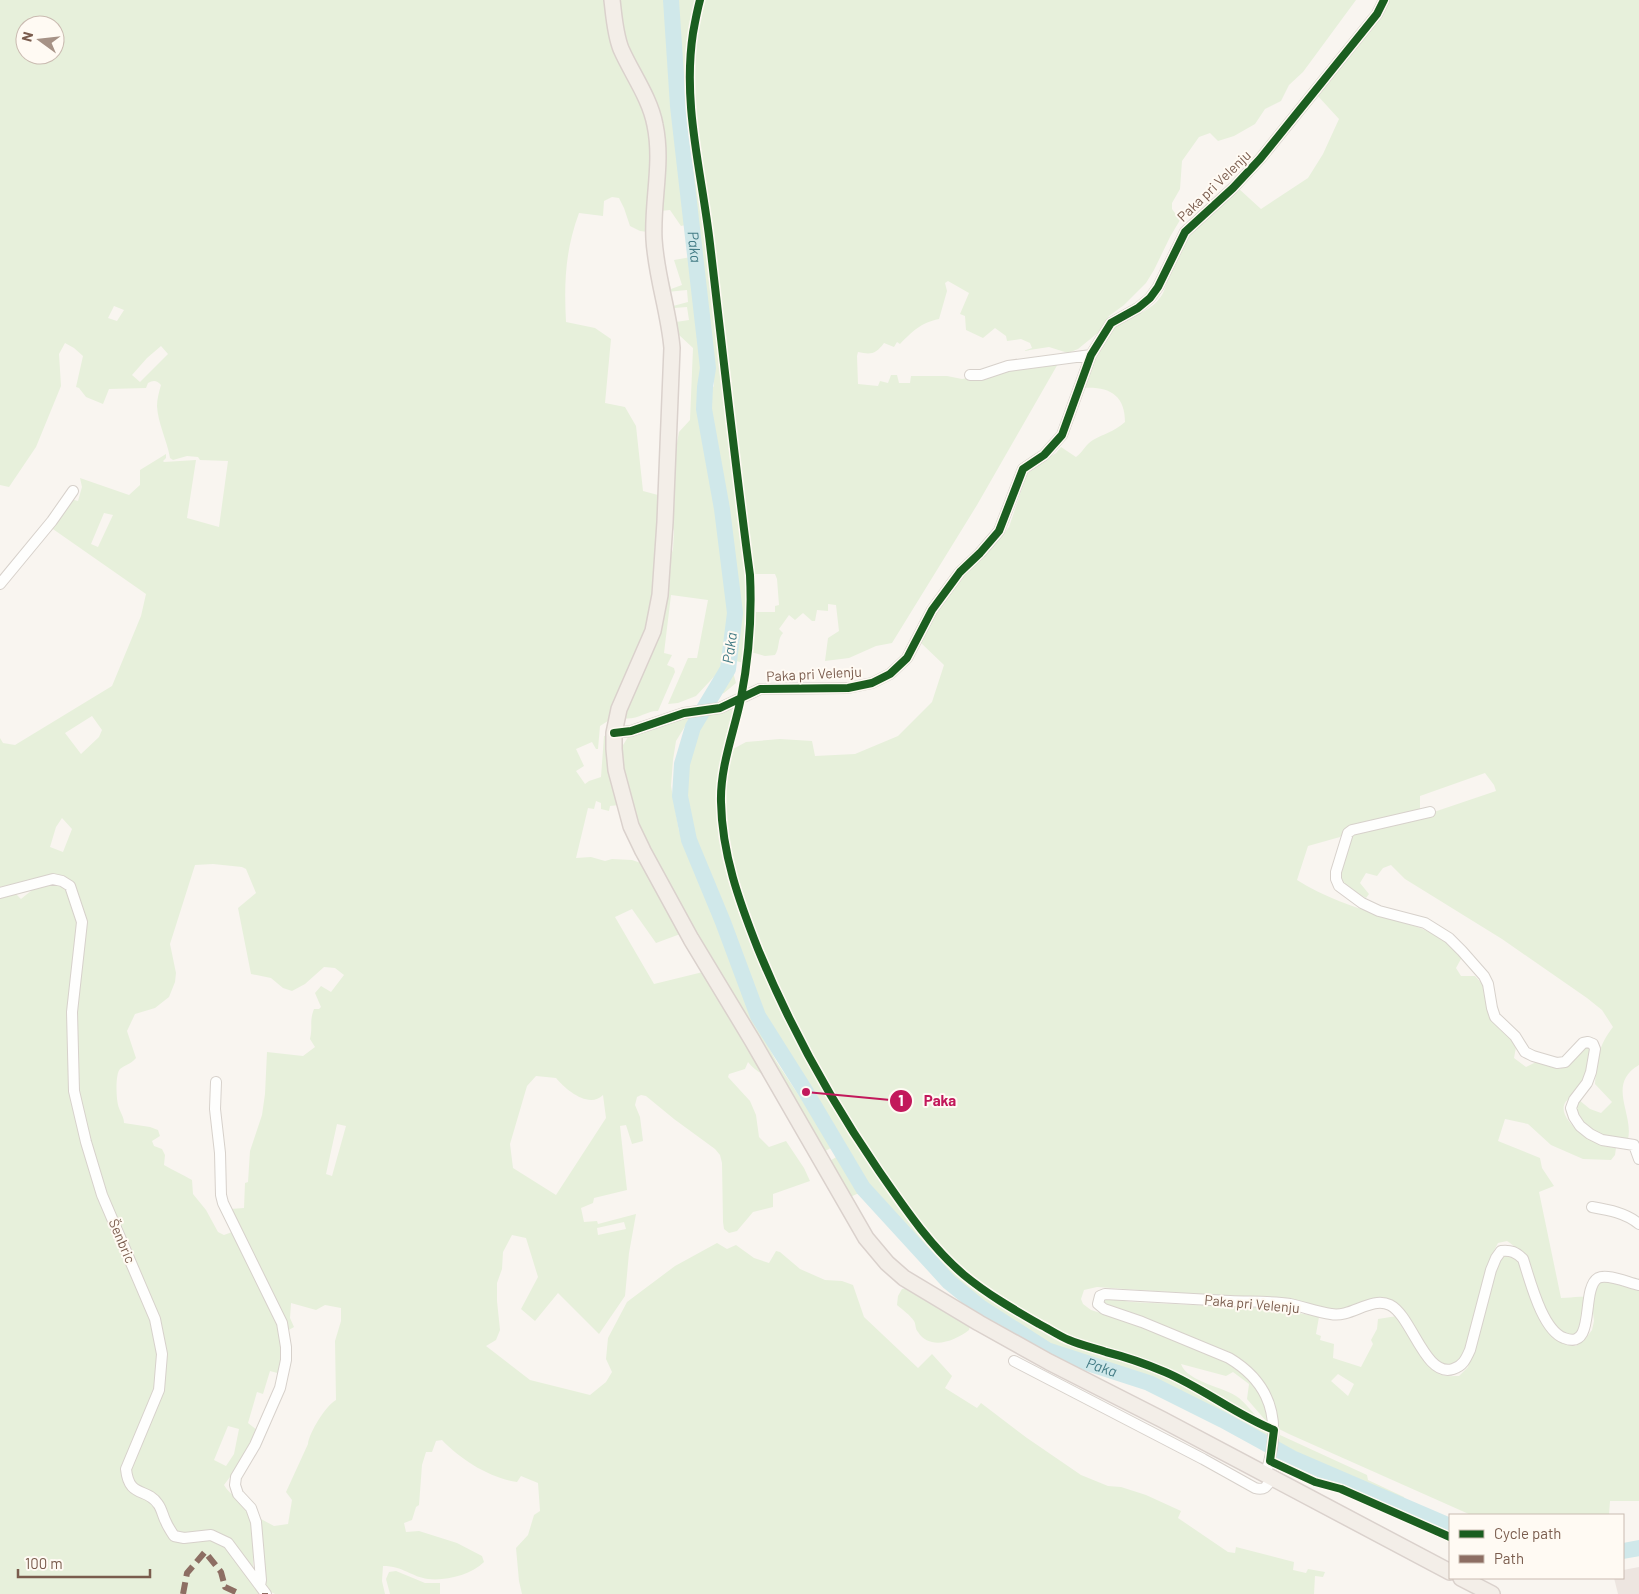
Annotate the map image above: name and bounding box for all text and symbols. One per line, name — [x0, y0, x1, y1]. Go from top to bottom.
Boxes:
north arrow — [15, 15, 65, 65]
text: N — [18, 30, 36, 43]
street label: Paka pri Velenju — [1173, 146, 1254, 225]
water label: Paka — [684, 230, 706, 263]
water label: Paka — [718, 631, 740, 665]
street label: Paka pri Velenju — [766, 663, 862, 684]
callout: Paka — [889, 1086, 966, 1116]
text: 1 — [898, 1091, 904, 1109]
text: Paka — [924, 1091, 956, 1109]
street label: Šenbric — [105, 1216, 139, 1266]
street label: Paka pri Velenju — [1204, 1291, 1300, 1316]
water label: Paka — [1084, 1353, 1120, 1380]
legend — [1449, 1514, 1624, 1579]
text: Cycle path — [1494, 1524, 1561, 1542]
scale bar — [18, 1546, 150, 1578]
text: Path — [1494, 1549, 1524, 1567]
text: 100 m — [25, 1554, 63, 1572]

